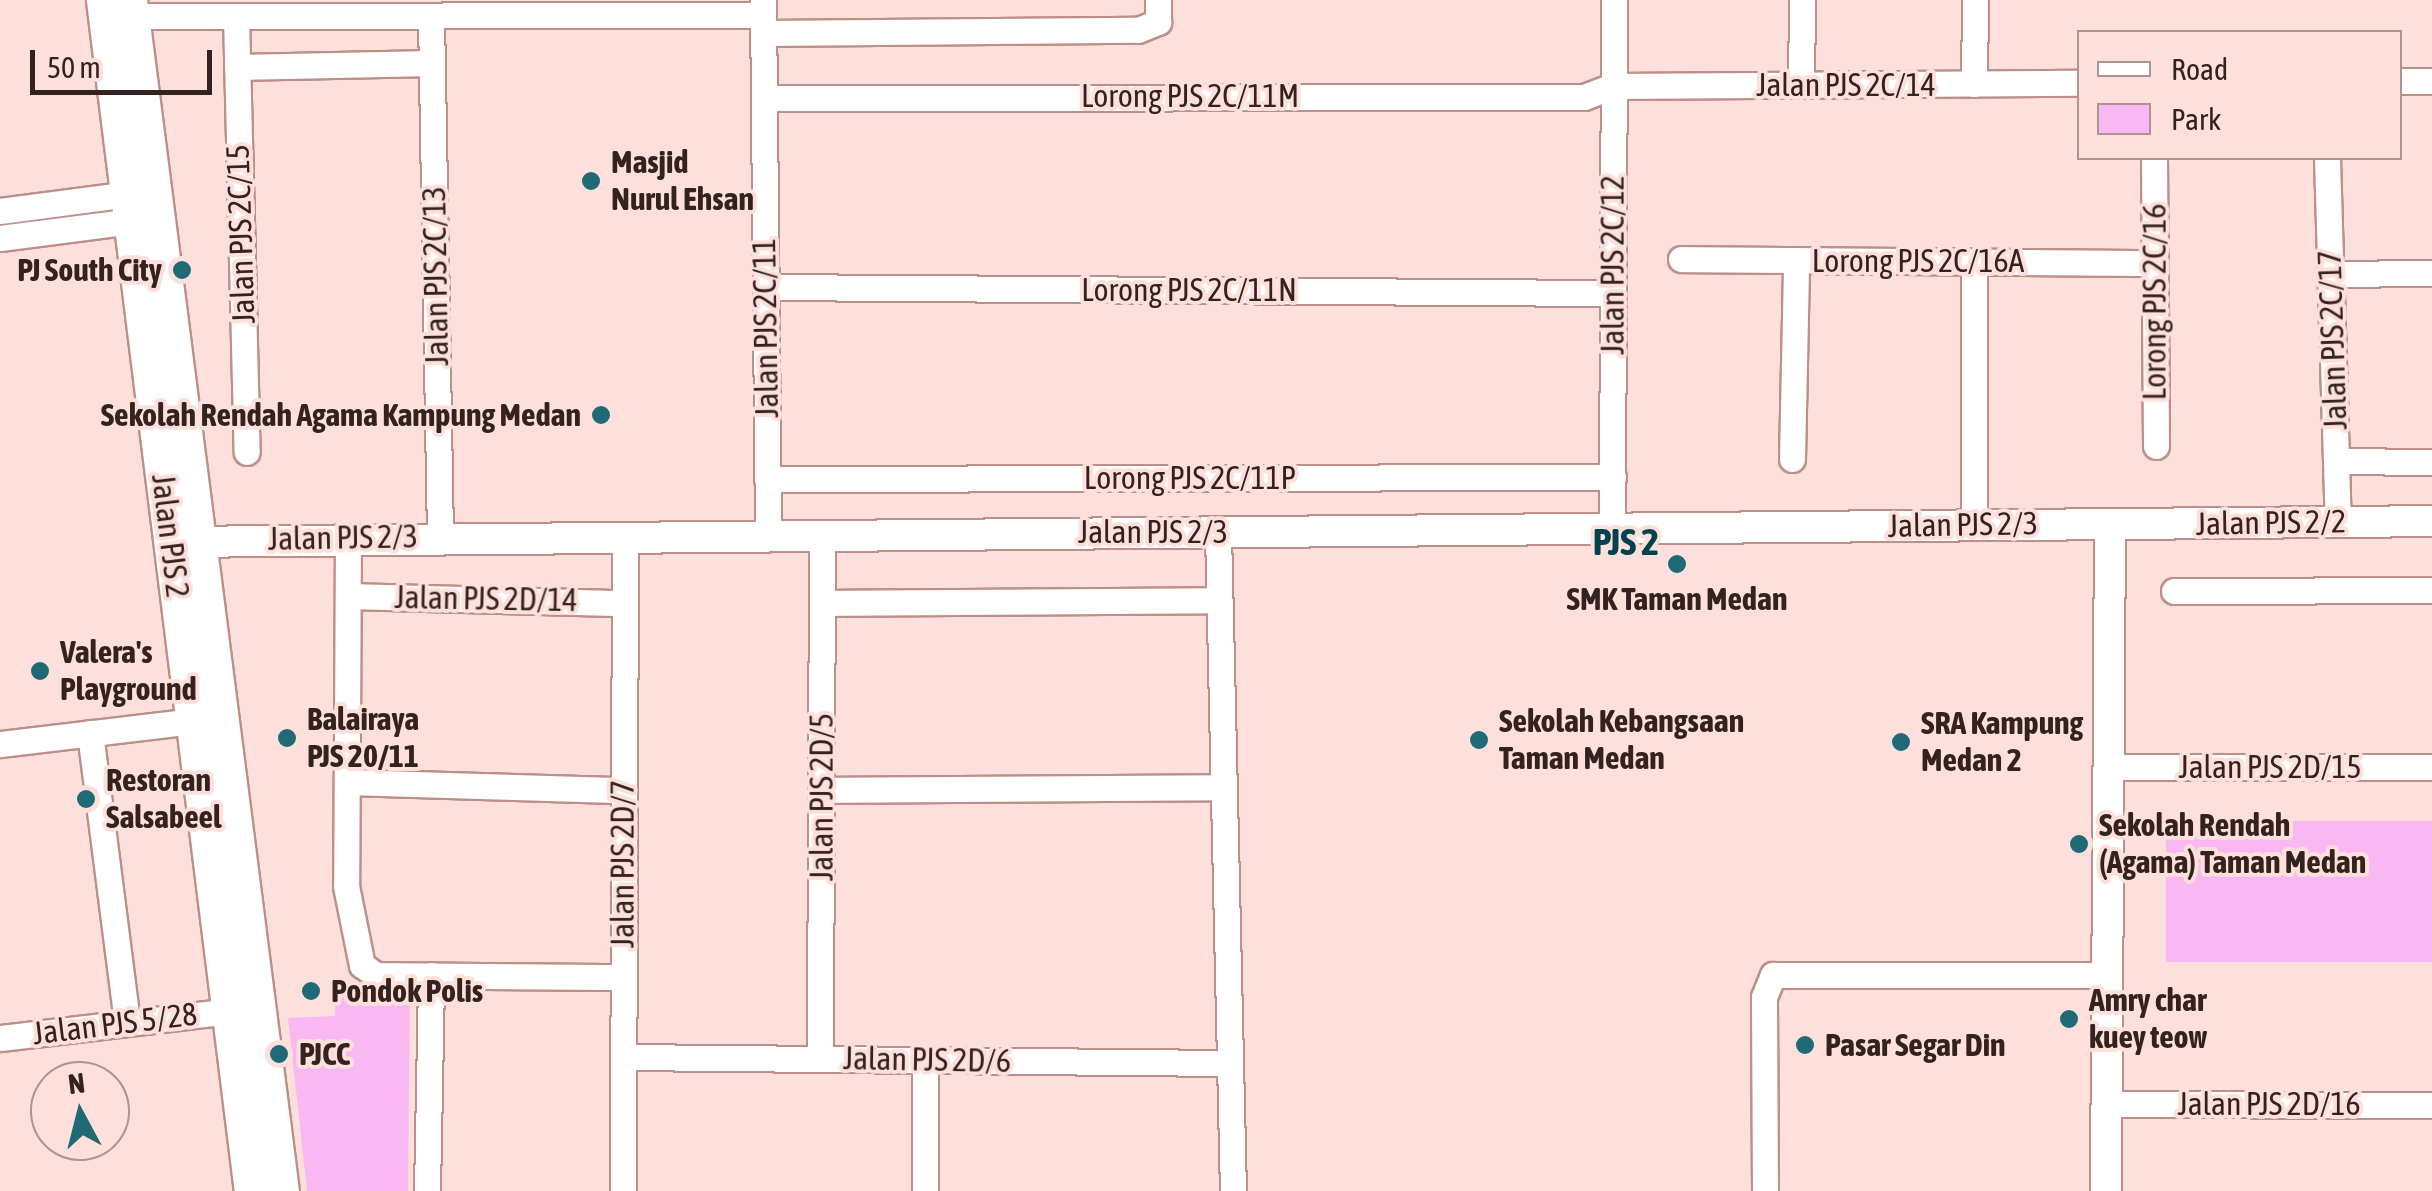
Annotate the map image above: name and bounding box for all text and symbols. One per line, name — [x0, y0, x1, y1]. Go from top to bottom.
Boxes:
scale bar — [35, 30, 218, 92]
legend — [2077, 30, 2402, 160]
text: 50 m — [47, 50, 101, 84]
text: Road — [2171, 52, 2228, 86]
street label: Jalan PJS 2C/14 — [1756, 66, 1936, 104]
street label: Lorong PJS 2C/11M — [1081, 77, 1299, 115]
text: Park — [2171, 102, 2221, 136]
street label: Jalan PJS 2C/15 — [219, 144, 263, 324]
place label: Masjid Nurul Ehsan — [611, 144, 754, 219]
marker: Masjid Nurul Ehsan — [580, 170, 602, 192]
street label: Jalan PJS 2C/12 — [1594, 175, 1632, 355]
street label: Jalan PJS 2C/13 — [415, 186, 457, 366]
street label: Lorong PJS 2C/16 — [2136, 204, 2174, 400]
street label: Jalan PJS 2C/11 — [745, 238, 787, 418]
street label: Lorong PJS 2C/16A — [1812, 242, 2024, 280]
street label: Jalan PJS 2C/17 — [2311, 250, 2355, 430]
place label: PJ South City — [17, 251, 162, 289]
marker: PJ South City — [171, 259, 193, 281]
street label: Lorong PJS 2C/11N — [1081, 271, 1297, 309]
place label: Sekolah Rendah Agama Kampung Medan — [101, 396, 581, 434]
marker: Sekolah Rendah Agama Kampung Medan — [590, 404, 612, 426]
street label: Lorong PJS 2C/11P — [1084, 459, 1296, 497]
street label: Jalan PJS 2 — [143, 472, 197, 600]
street label: Jalan PJS 2/2 — [2196, 502, 2346, 544]
street label: Jalan PJS 2/3 — [1888, 504, 2038, 546]
street label: Jalan PJS 2/3 — [1078, 513, 1228, 551]
street label: Jalan PJS 2/3 — [268, 517, 418, 559]
district label: PJS 2 — [1593, 519, 1659, 565]
marker: SMK Taman Medan — [1666, 553, 1688, 575]
street label: Jalan PJS 2D/14 — [394, 578, 578, 620]
place label: SMK Taman Medan — [1567, 580, 1787, 618]
place label: Valera's Playground — [60, 634, 197, 709]
marker: Valera's Playground — [29, 660, 51, 682]
place label: Balairaya PJS 20/11 — [307, 701, 419, 776]
place label: Sekolah Kebangsaan Taman Medan — [1499, 703, 1744, 778]
place label: SRA Kampung Medan 2 — [1921, 705, 2083, 780]
street label: Jalan PJS 2D/5 — [803, 713, 841, 881]
marker: Balairaya PJS 20/11 — [276, 727, 298, 749]
marker: Sekolah Kebangsaan Taman Medan — [1468, 729, 1490, 751]
marker: SRA Kampung Medan 2 — [1890, 731, 1912, 753]
street label: Jalan PJS 2D/15 — [2178, 748, 2362, 786]
place label: Restoran Salsabeel — [106, 762, 222, 837]
street label: Jalan PJS 2D/7 — [604, 780, 642, 948]
marker: Restoran Salsabeel — [75, 788, 97, 810]
place label: Sekolah Rendah (Agama) Taman Medan — [2099, 807, 2366, 882]
marker: Sekolah Rendah (Agama) Taman Medan — [2068, 833, 2090, 855]
place label: Pondok Polis — [331, 972, 483, 1010]
marker: Pondok Polis — [300, 980, 322, 1002]
place label: Amry char kuey teow — [2089, 982, 2207, 1057]
street label: Jalan PJS 5/28 — [31, 995, 199, 1053]
marker: Amry char kuey teow — [2058, 1008, 2080, 1030]
place label: Pasar Segar Din — [1825, 1026, 2006, 1064]
marker: Pasar Segar Din — [1794, 1034, 1816, 1056]
place label: PJCC — [299, 1035, 350, 1073]
street label: Jalan PJS 2D/6 — [843, 1039, 1011, 1081]
marker: PJCC — [268, 1043, 290, 1065]
north arrow — [30, 1061, 130, 1161]
text: N — [66, 1066, 87, 1100]
street label: Jalan PJS 2D/16 — [2177, 1085, 2361, 1123]

